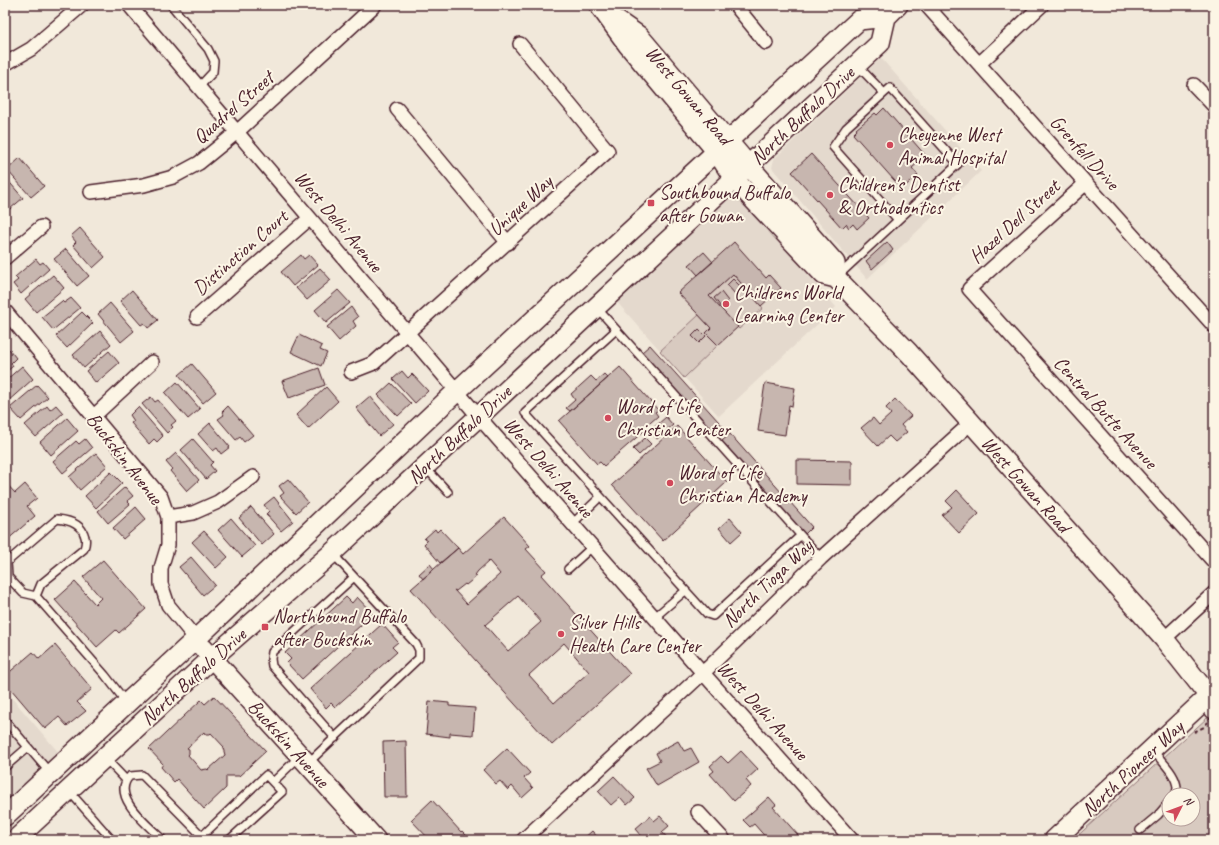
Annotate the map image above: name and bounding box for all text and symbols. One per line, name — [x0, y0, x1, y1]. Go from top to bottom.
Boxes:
street label: West Gowan Road — [640, 41, 739, 152]
street label: North Buffalo Drive — [745, 60, 861, 170]
street label: Quadrel Street — [188, 63, 281, 149]
street label: Grenfell Drive — [1045, 110, 1126, 196]
place label: Cheyenne West Animal Hospital — [898, 122, 1007, 170]
marker: Cheyenne West Animal Hospital — [885, 140, 895, 150]
street label: West Delhi Avenue — [289, 166, 389, 278]
street label: Unique Way — [483, 168, 559, 241]
place label: Children's Dentist & Orthodontics — [838, 172, 962, 220]
street label: Hazel Dell Street — [964, 173, 1067, 269]
place label: Southbound Buffalo after Gowan — [659, 180, 791, 228]
marker: Children's Dentist & Orthodontics — [825, 190, 835, 200]
marker: Southbound Buffalo after Gowan — [646, 198, 656, 208]
street label: Distinction Court — [188, 203, 295, 300]
place label: Childrens World Learning Center — [734, 280, 845, 328]
marker: Childrens World Learning Center — [721, 299, 731, 309]
street label: Central Butte Avenue — [1048, 351, 1164, 475]
street label: North Buffalo Drive — [402, 379, 518, 489]
place label: Word of Life Christian Center — [616, 394, 732, 442]
street label: Buckskin Avenue — [81, 407, 169, 510]
street label: West Delhi Avenue — [498, 412, 600, 524]
marker: Word of Life Christian Center — [603, 413, 613, 423]
street label: West Gowan Road — [976, 431, 1078, 540]
place label: Word of Life Christian Academy — [678, 460, 809, 508]
marker: Word of Life Christian Academy — [665, 478, 675, 488]
street label: North Tioga Way — [717, 533, 819, 633]
place label: Northbound Buffalo after Buckskin — [273, 604, 407, 652]
place label: Silver Hills Health Care Center — [569, 610, 702, 658]
street label: North Buffalo Drive — [135, 621, 252, 730]
marker: Northbound Buffalo after Buckskin — [260, 622, 270, 632]
marker: Silver Hills Health Care Center — [556, 629, 566, 639]
street label: West Delhi Avenue — [712, 656, 815, 766]
street label: Buckskin Avenue — [243, 694, 336, 794]
street label: North Pioneer Way — [1076, 715, 1188, 821]
north arrow — [1161, 787, 1201, 827]

